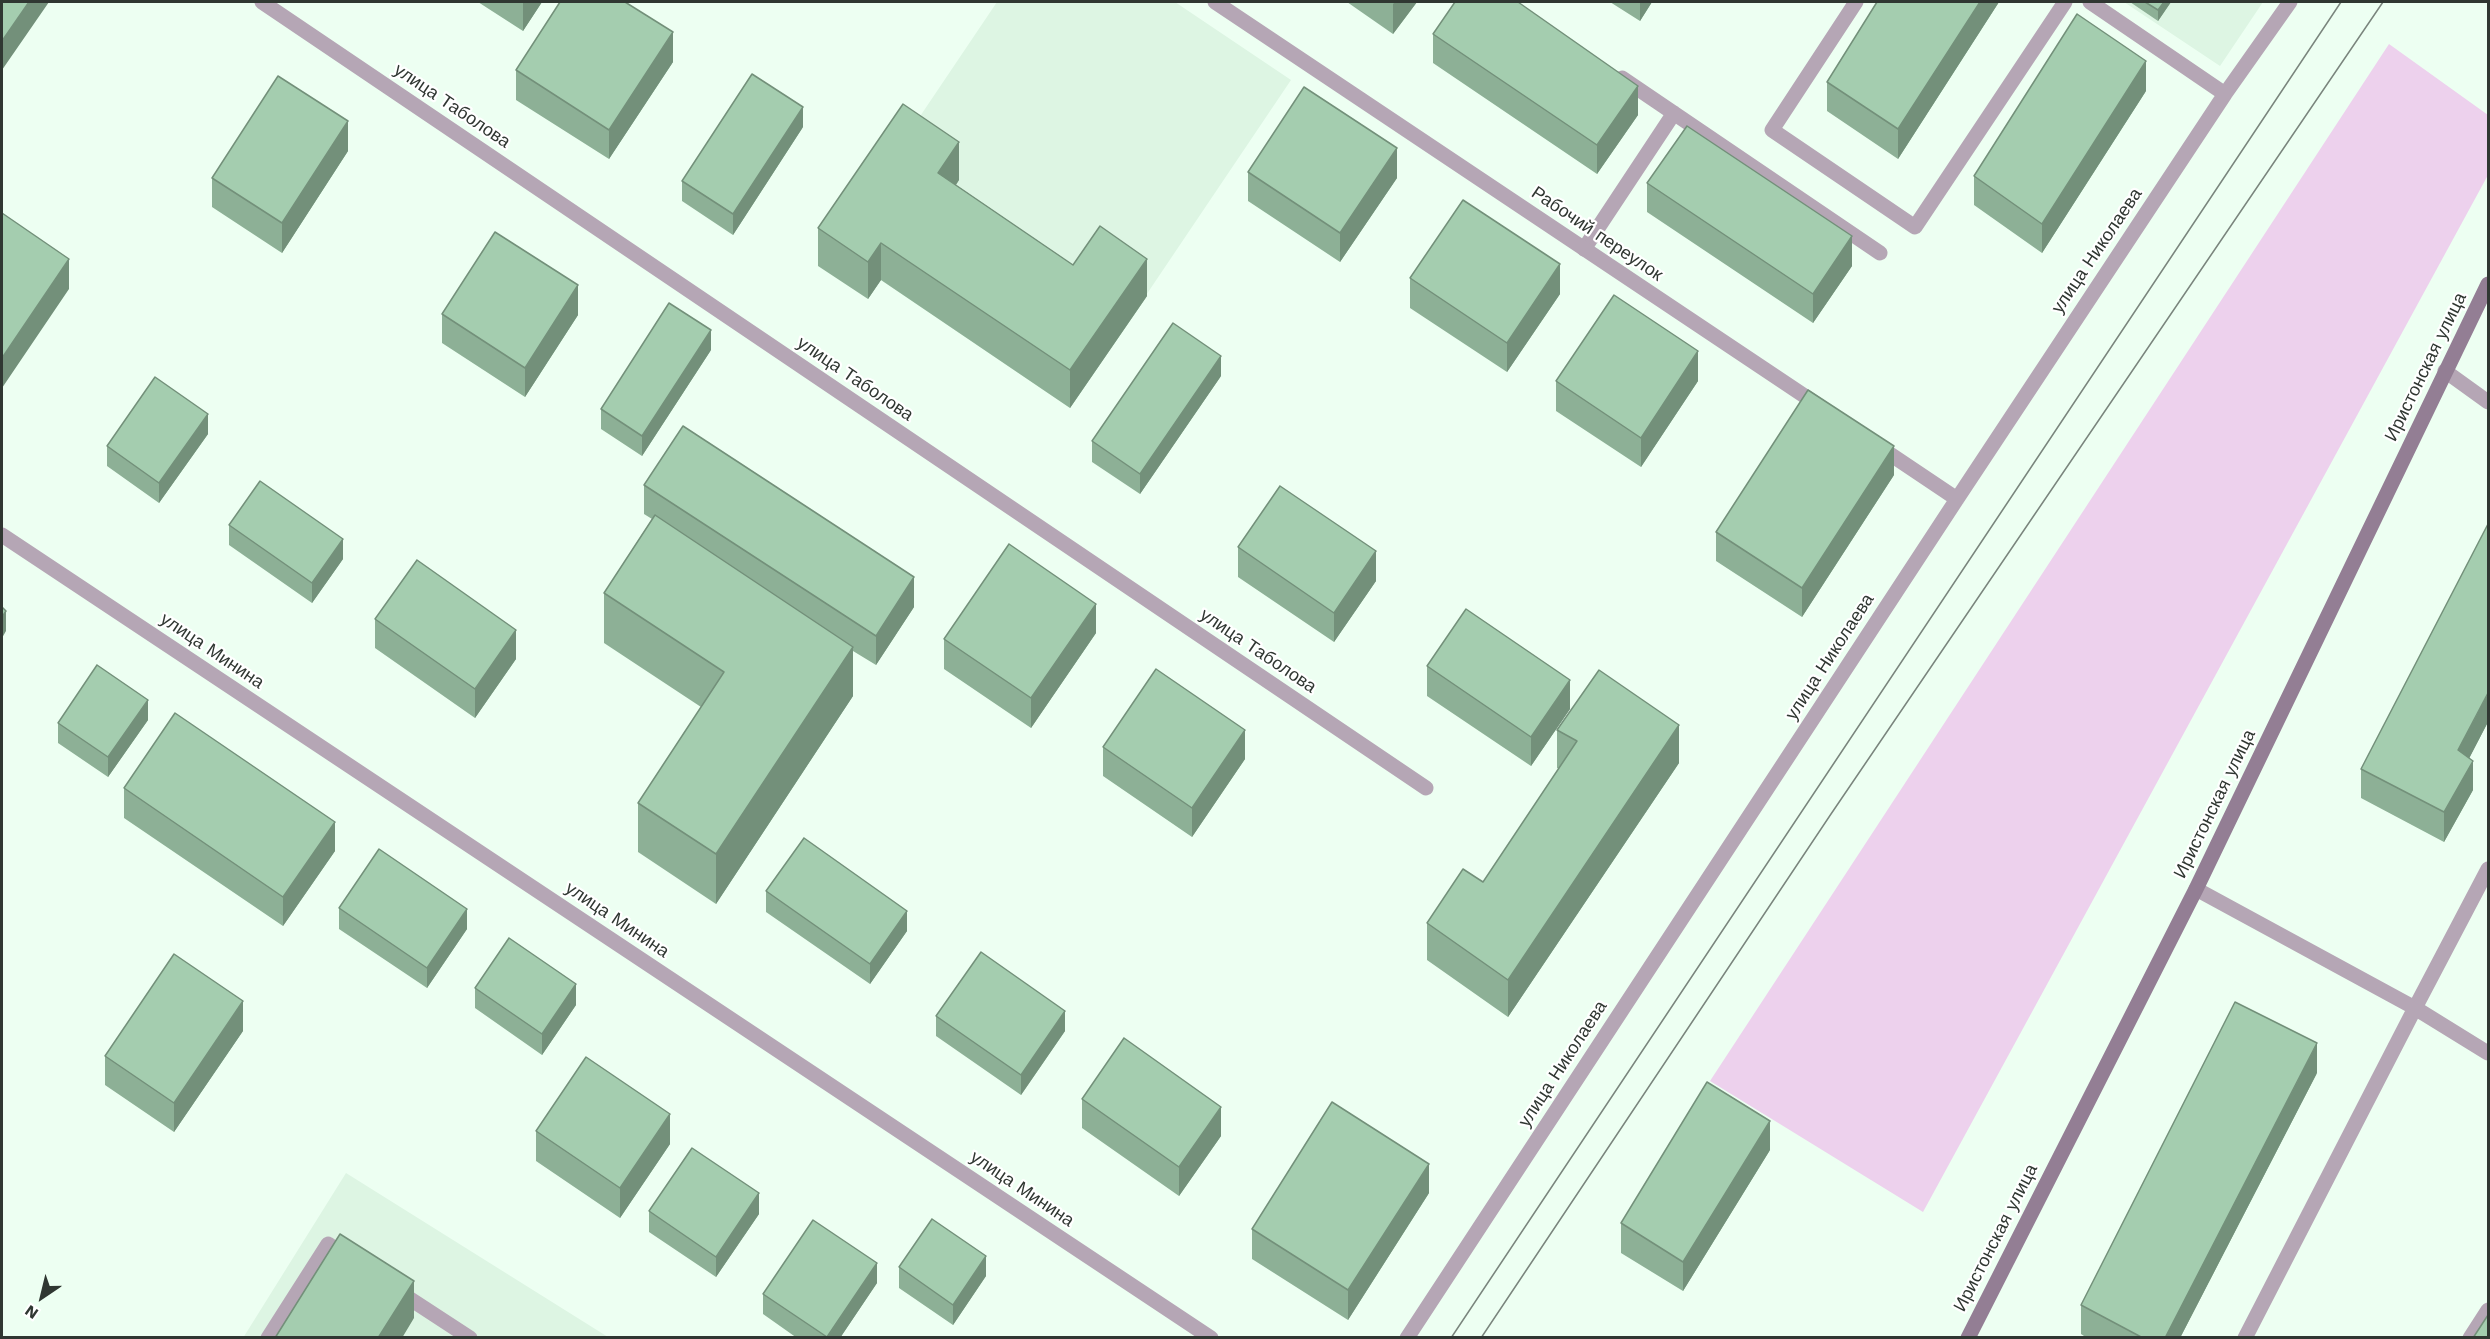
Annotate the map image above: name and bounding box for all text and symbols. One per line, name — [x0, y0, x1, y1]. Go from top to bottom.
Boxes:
street label: улица Таболова — [390, 59, 514, 153]
street label: Рабочий переулок — [1527, 182, 1667, 286]
street label: улица Николаева — [2047, 184, 2147, 318]
street label: Иристонская улица — [2381, 289, 2471, 445]
street label: улица Таболова — [793, 332, 917, 426]
street label: улица Николаева — [1781, 590, 1879, 724]
street label: улица Таболова — [1196, 604, 1320, 698]
street label: улица Минина — [156, 608, 268, 694]
street label: Иристонская улица — [2170, 726, 2260, 882]
street label: улица Минина — [561, 877, 673, 963]
street label: улица Николаева — [1514, 997, 1612, 1131]
street label: улица Минина — [966, 1146, 1078, 1232]
street label: Иристонская улица — [1949, 1161, 2043, 1315]
north arrow — [12, 1267, 72, 1327]
text: N — [21, 1301, 42, 1323]

